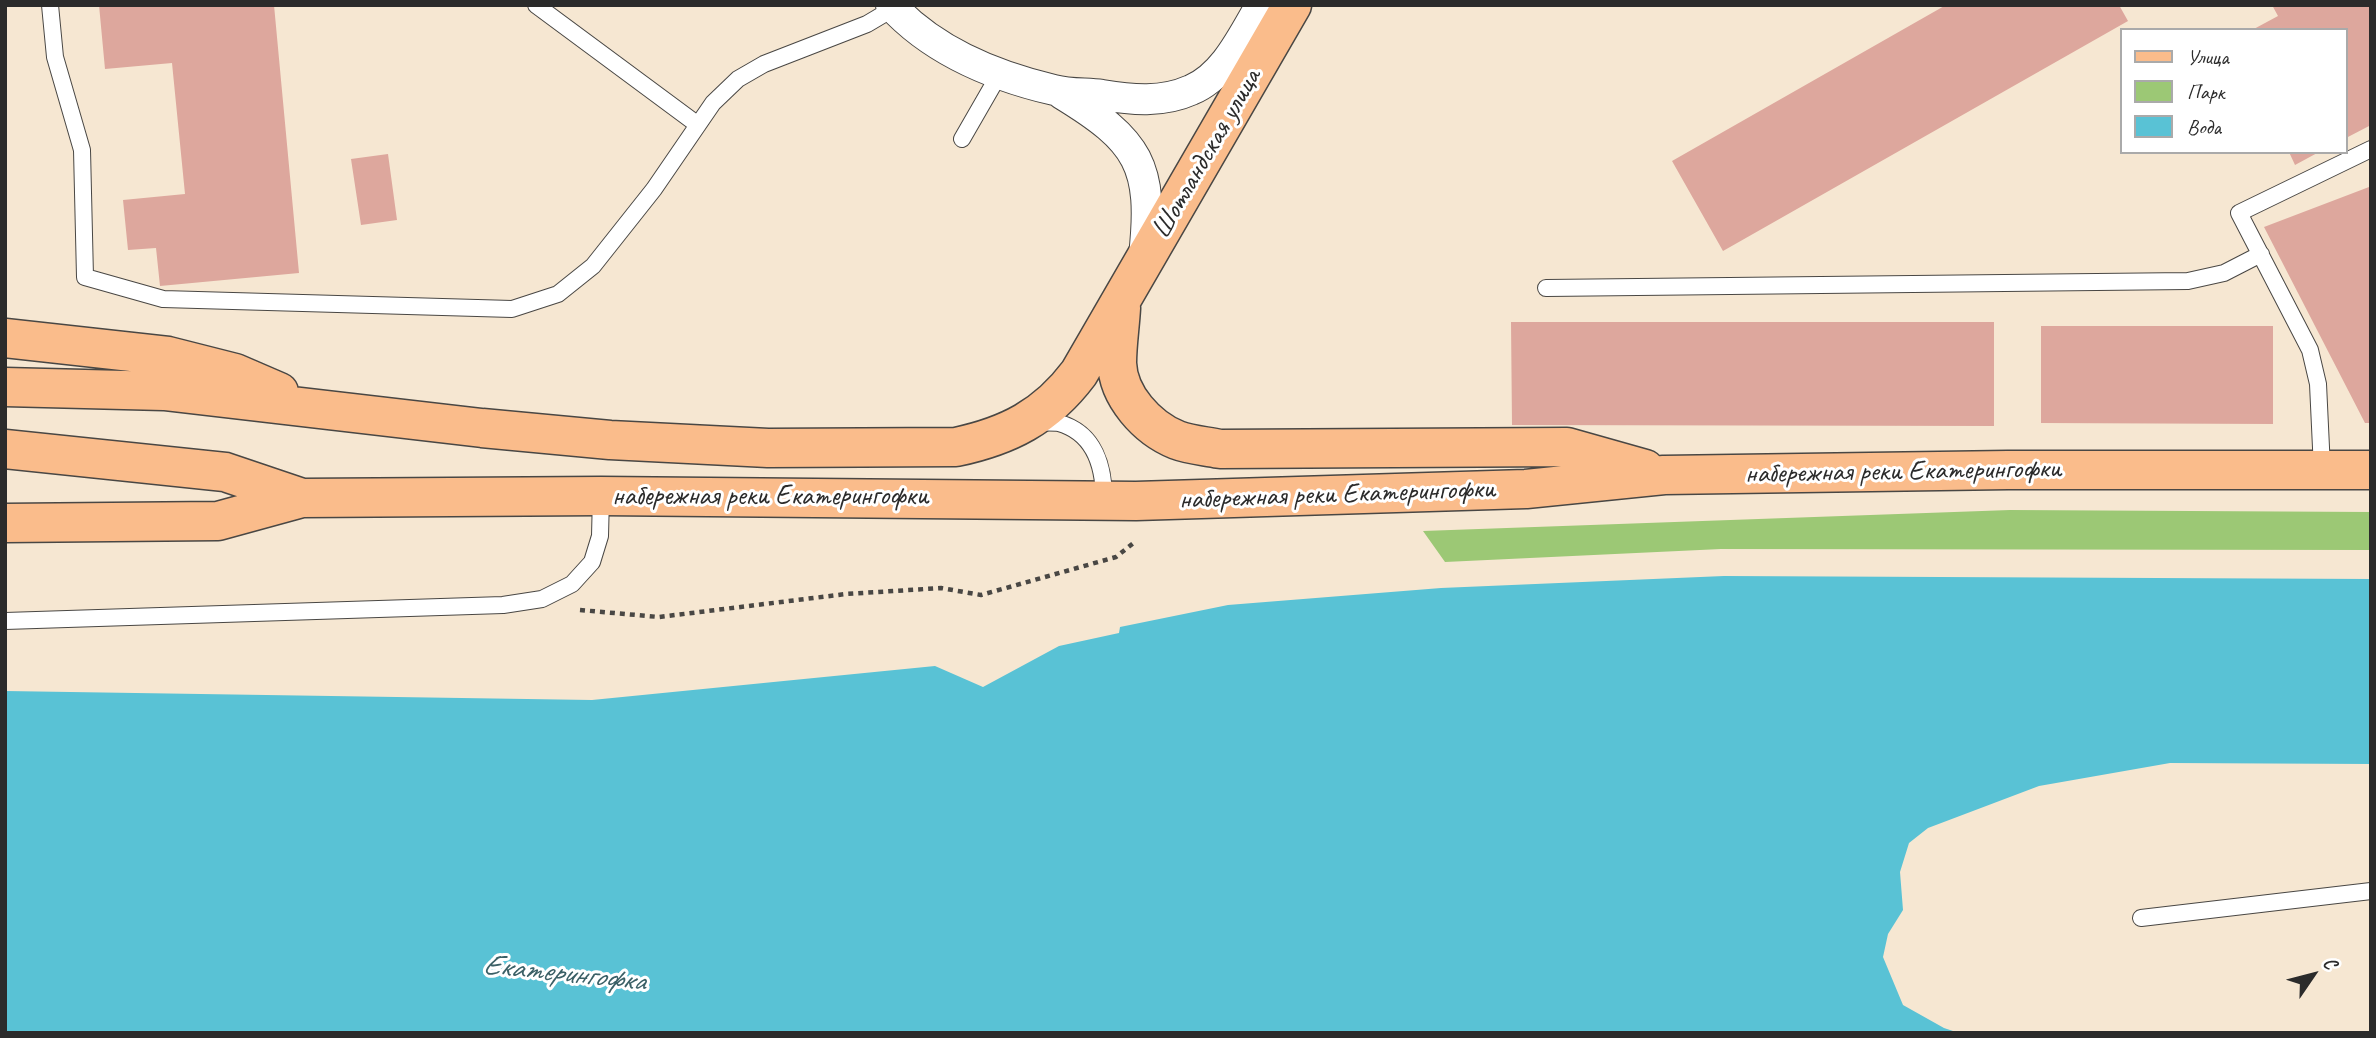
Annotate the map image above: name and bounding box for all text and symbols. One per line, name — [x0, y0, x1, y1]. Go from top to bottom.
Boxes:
legend — [2120, 28, 2348, 154]
text: Улица — [2187, 44, 2229, 70]
street label: Шотландская улица — [1145, 63, 1269, 245]
text: Парк — [2187, 79, 2224, 105]
text: Вода — [2187, 114, 2221, 140]
street label: набережная реки Екатерингофки — [1745, 452, 2061, 492]
street label: набережная реки Екатерингофки — [1178, 473, 1496, 517]
street label: набережная реки Екатерингофки — [612, 480, 928, 514]
north arrow — [2278, 940, 2348, 1010]
water label: Екатерингофка — [481, 948, 647, 1000]
text: С — [2318, 952, 2343, 974]

